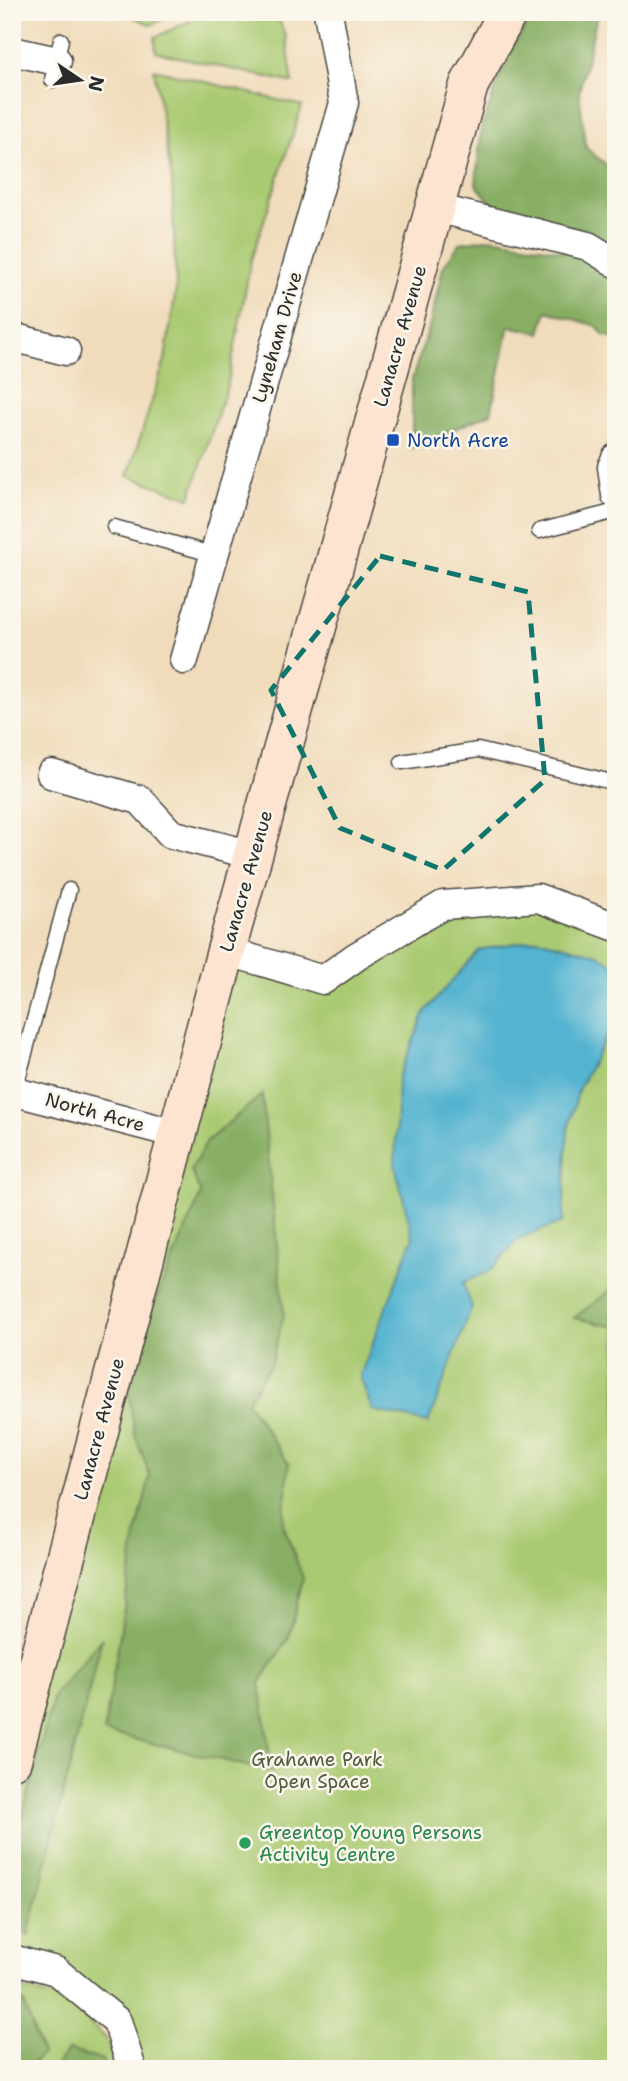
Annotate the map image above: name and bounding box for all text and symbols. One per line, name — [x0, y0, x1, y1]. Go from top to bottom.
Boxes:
north arrow — [46, 46, 116, 116]
text: N — [82, 74, 110, 94]
street label: Lanacre Avenue — [368, 262, 432, 410]
street label: Lyneham Drive — [246, 268, 308, 406]
place label: North Acre — [407, 428, 509, 453]
marker: North Acre — [385, 432, 401, 448]
street label: Lanacre Avenue — [214, 807, 278, 955]
street label: North Acre — [43, 1087, 147, 1137]
street label: Lanacre Avenue — [68, 1355, 130, 1503]
park label: Grahame Park Open Space — [251, 1747, 383, 1794]
place label: Greentop Young Persons Activity Centre — [259, 1820, 482, 1867]
marker: Greentop Young Persons Activity Centre — [237, 1835, 253, 1851]

